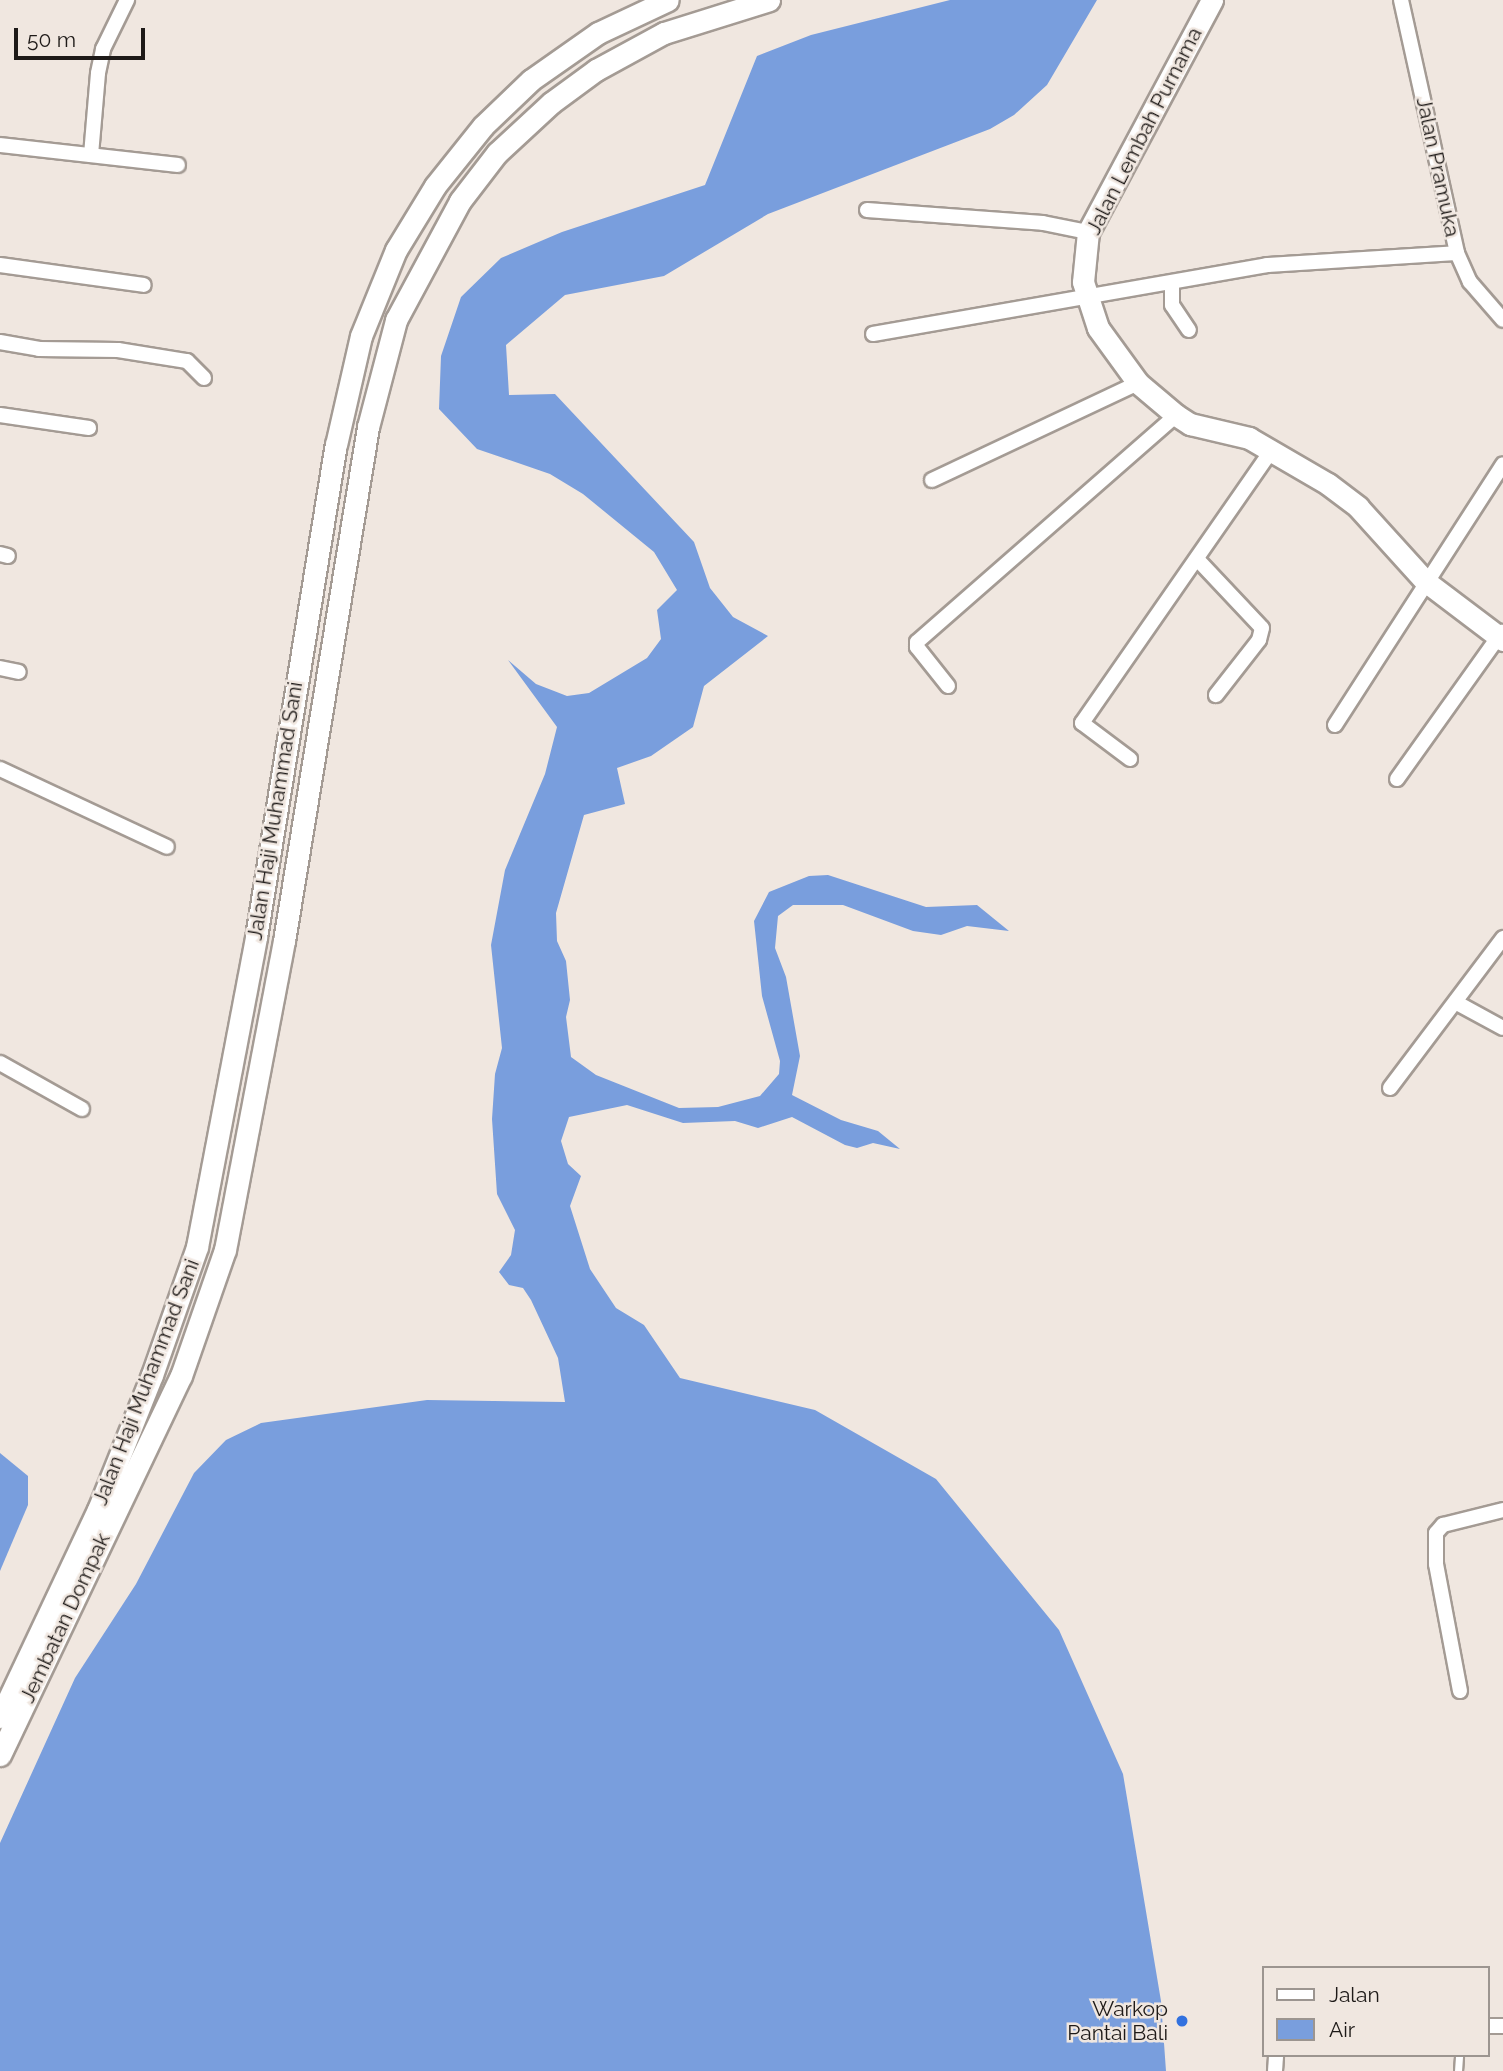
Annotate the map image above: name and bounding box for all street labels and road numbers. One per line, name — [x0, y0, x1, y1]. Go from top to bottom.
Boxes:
street label: Jalan Lembah Purnama — [1081, 23, 1207, 239]
street label: Jalan Pramuka — [1411, 95, 1465, 239]
street label: Jalan Haji Muhammad Sani — [242, 680, 308, 942]
street label: Jalan Haji Muhammad Sani — [87, 1255, 205, 1509]
street label: Jembatan Dompak — [15, 1529, 115, 1707]

